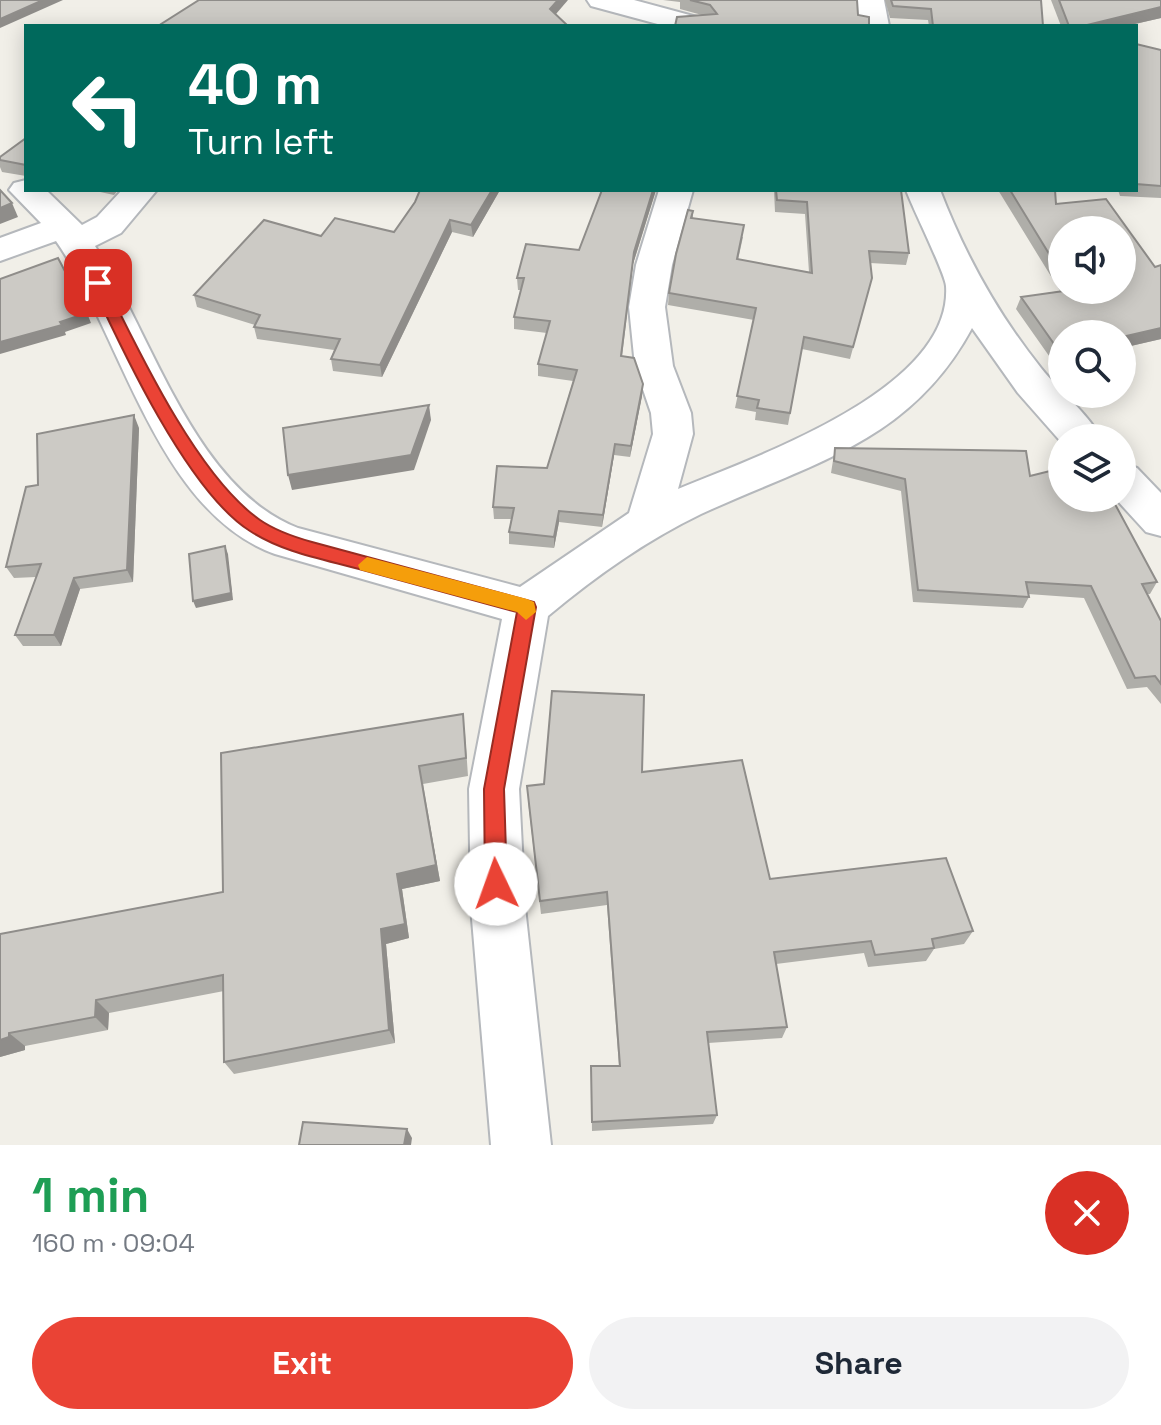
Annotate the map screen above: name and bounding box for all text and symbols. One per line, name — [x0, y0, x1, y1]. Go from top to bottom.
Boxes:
text: 40 m — [188, 49, 322, 120]
icon: left — [56, 56, 160, 160]
text: Turn left — [188, 119, 335, 165]
map controls — [1048, 216, 1136, 512]
button: sound — [1048, 216, 1136, 304]
pin — [64, 249, 132, 317]
icon: arrive — [76, 261, 120, 305]
button: search — [1048, 320, 1136, 408]
button: layers — [1048, 424, 1136, 512]
position arrow — [454, 842, 538, 926]
text: 1 min — [32, 1165, 149, 1226]
button: close — [1045, 1171, 1129, 1255]
text: 160 m · 09:04 — [32, 1226, 195, 1260]
button: Exit — [32, 1317, 573, 1409]
button: Share — [589, 1317, 1129, 1409]

